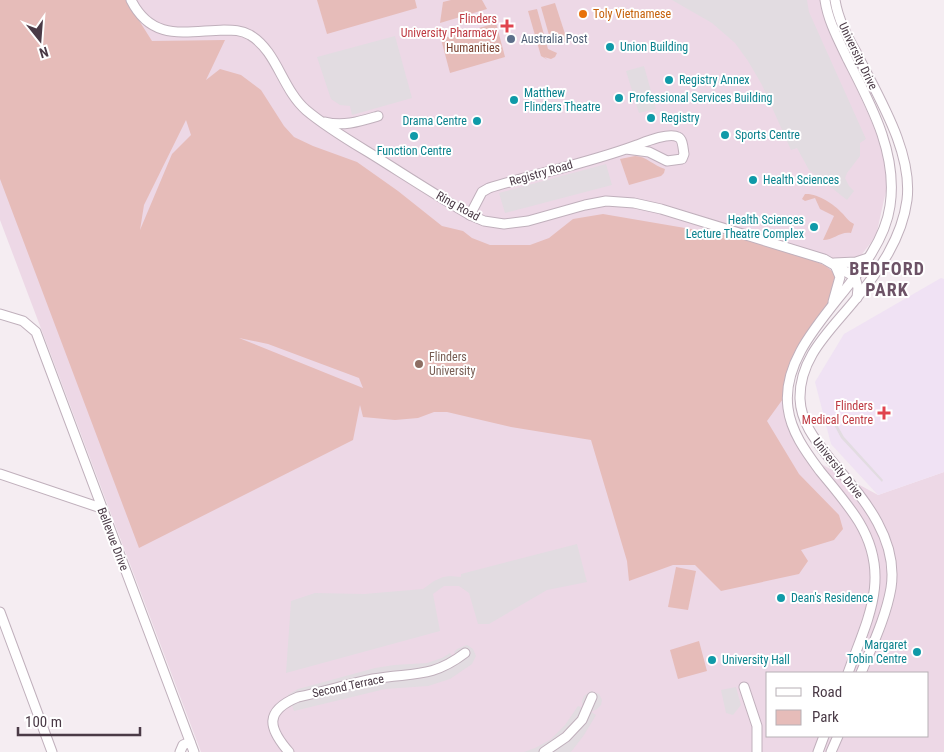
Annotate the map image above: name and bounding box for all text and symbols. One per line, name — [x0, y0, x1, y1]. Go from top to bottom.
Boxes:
place label: Toly Vietnamese — [593, 7, 672, 21]
marker: Toly Vietnamese — [577, 8, 589, 20]
place label: Flinders University Pharmacy — [401, 12, 497, 40]
north arrow — [15, 15, 65, 65]
marker: Flinders University Pharmacy — [501, 20, 513, 32]
street label: University Drive — [836, 20, 880, 92]
place label: Australia Post — [521, 32, 588, 46]
marker: Australia Post — [505, 33, 517, 45]
place label: Union Building — [620, 40, 688, 54]
park label: Humanities — [446, 41, 500, 55]
marker: Union Building — [604, 41, 616, 53]
text: N — [37, 44, 50, 61]
place label: Registry Annex — [679, 73, 750, 87]
marker: Registry Annex — [663, 74, 675, 86]
place label: Matthew Flinders Theatre — [524, 86, 601, 114]
place label: Professional Services Building — [629, 91, 773, 105]
marker: Professional Services Building — [613, 92, 625, 104]
marker: Matthew Flinders Theatre — [508, 94, 520, 106]
place label: Registry — [661, 111, 699, 125]
marker: Registry — [645, 112, 657, 124]
place label: Drama Centre — [402, 114, 467, 128]
marker: Drama Centre — [471, 115, 483, 127]
place label: Sports Centre — [735, 128, 800, 142]
marker: Sports Centre — [719, 129, 731, 141]
marker: Function Centre — [408, 130, 420, 142]
place label: Function Centre — [377, 144, 452, 158]
street label: Registry Road — [508, 157, 574, 189]
place label: Health Sciences — [763, 173, 839, 187]
marker: Health Sciences — [747, 174, 759, 186]
street label: Ring Road — [434, 188, 482, 224]
place label: Health Sciences Lecture Theatre Complex — [686, 213, 804, 241]
marker: Health Sciences Lecture Theatre Complex — [808, 221, 820, 233]
district label: BEDFORD PARK — [849, 258, 925, 300]
place label: Flinders University — [429, 350, 475, 378]
marker: Flinders University — [413, 358, 425, 370]
place label: Flinders Medical Centre — [802, 399, 873, 427]
marker: Flinders Medical Centre — [877, 406, 891, 420]
street label: University Drive — [810, 435, 866, 501]
street label: Bellevue Drive — [95, 505, 132, 573]
place label: Dean's Residence — [791, 591, 873, 605]
marker: Dean's Residence — [775, 592, 787, 604]
place label: Margaret Tobin Centre — [847, 638, 907, 666]
marker: Margaret Tobin Centre — [911, 646, 923, 658]
place label: University Hall — [722, 653, 790, 667]
marker: University Hall — [706, 654, 718, 666]
street label: Second Terrace — [311, 671, 386, 700]
legend — [766, 672, 929, 737]
text: Road — [812, 683, 842, 701]
scale bar — [18, 704, 140, 736]
text: Park — [812, 708, 839, 726]
text: 100 m — [25, 713, 62, 731]

